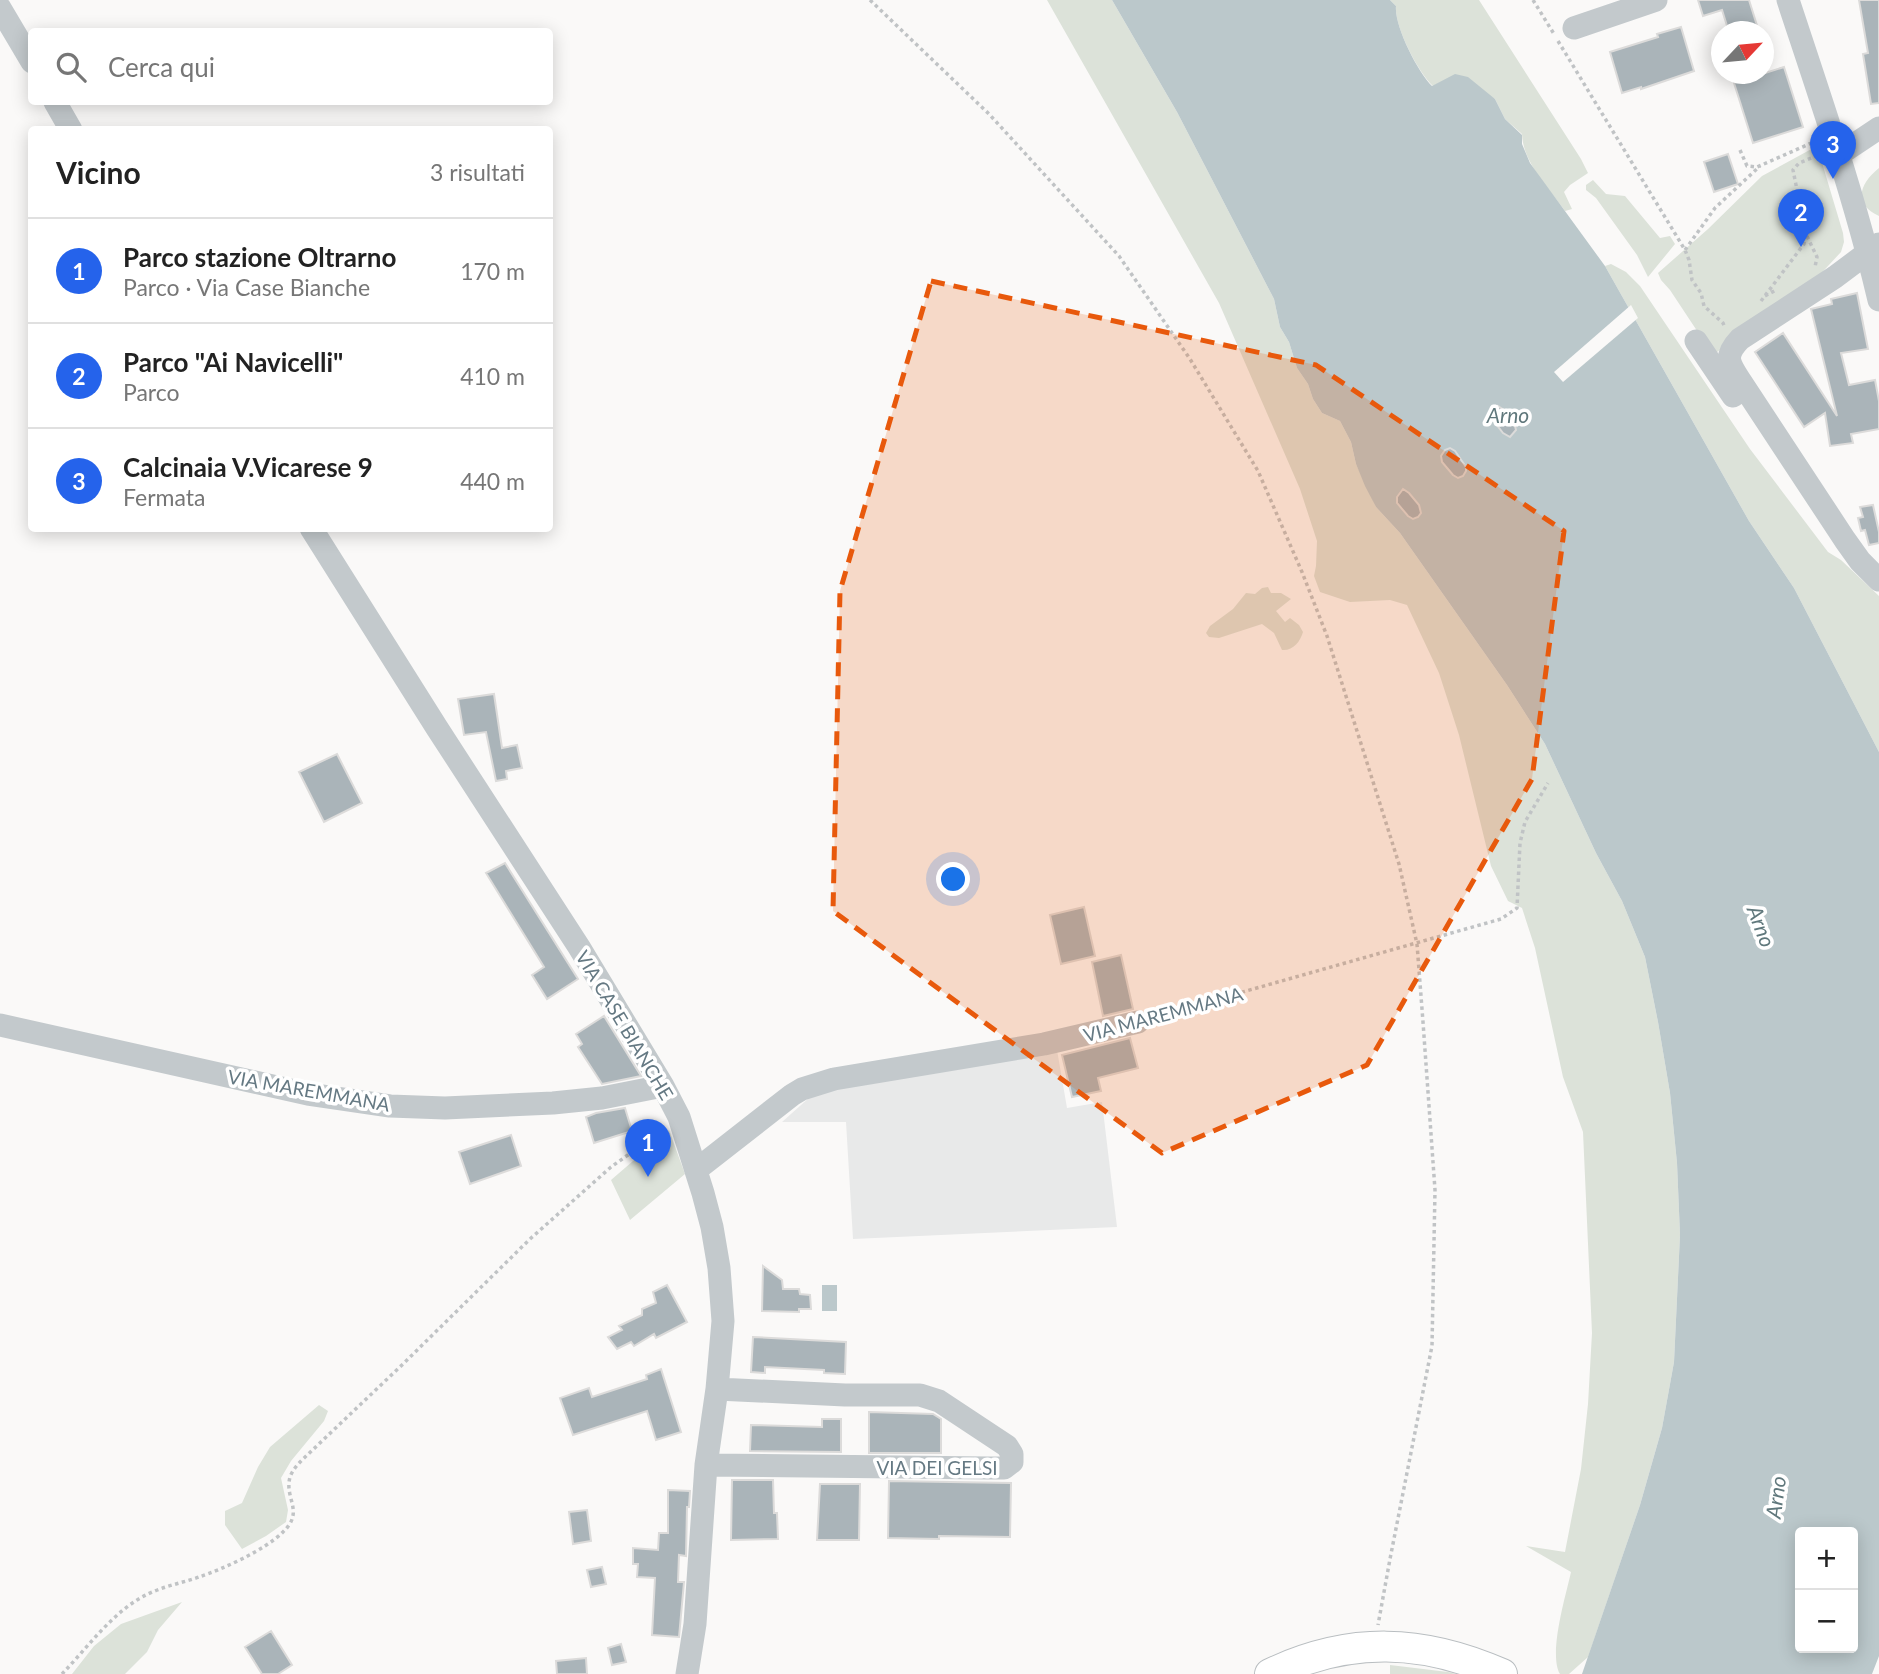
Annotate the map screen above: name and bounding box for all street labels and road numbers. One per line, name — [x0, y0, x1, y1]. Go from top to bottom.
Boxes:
street label: VIA CASE BIANCHE — [571, 946, 679, 1104]
street label: VIA MAREMMANA — [1081, 982, 1245, 1046]
street label: VIA MAREMMANA — [226, 1064, 392, 1116]
street label: VIA DEI GELSI — [876, 1456, 998, 1479]

